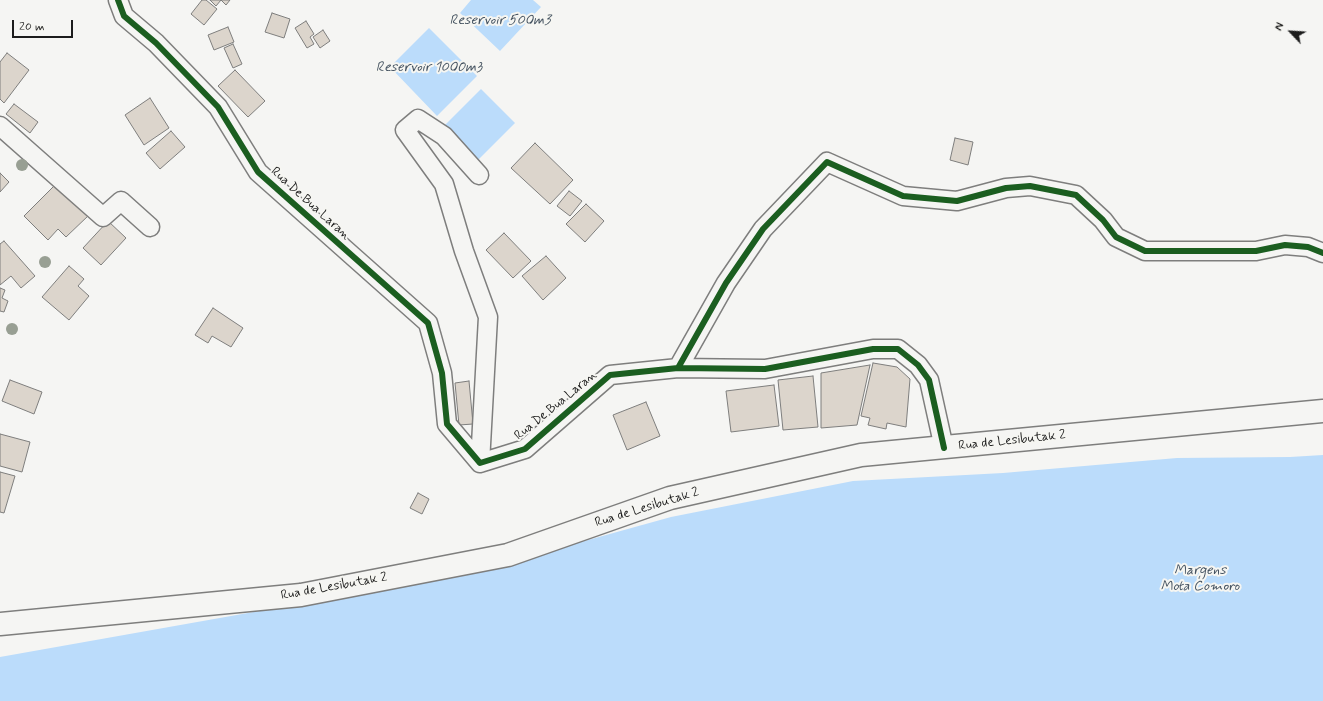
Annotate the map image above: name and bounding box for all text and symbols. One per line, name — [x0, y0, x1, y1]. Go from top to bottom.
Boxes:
scale bar — [14, 12, 75, 38]
north arrow — [1271, 12, 1311, 52]
water label: Reservoir 500m3 — [449, 13, 551, 29]
text: 20 m — [19, 19, 45, 35]
text: N — [1272, 21, 1288, 33]
water label: Reservoir 1000m3 — [376, 60, 482, 76]
street label: Rua De Bua Laran — [267, 164, 353, 244]
street label: Rua De Bua Laran — [512, 368, 600, 444]
street label: Rua de Lesibutak 2 — [958, 428, 1066, 454]
street label: Rua de Lesibutak 2 — [593, 485, 701, 531]
water label: Margens Mota Comoro — [1160, 563, 1240, 596]
street label: Rua de Lesibutak 2 — [280, 570, 388, 604]

